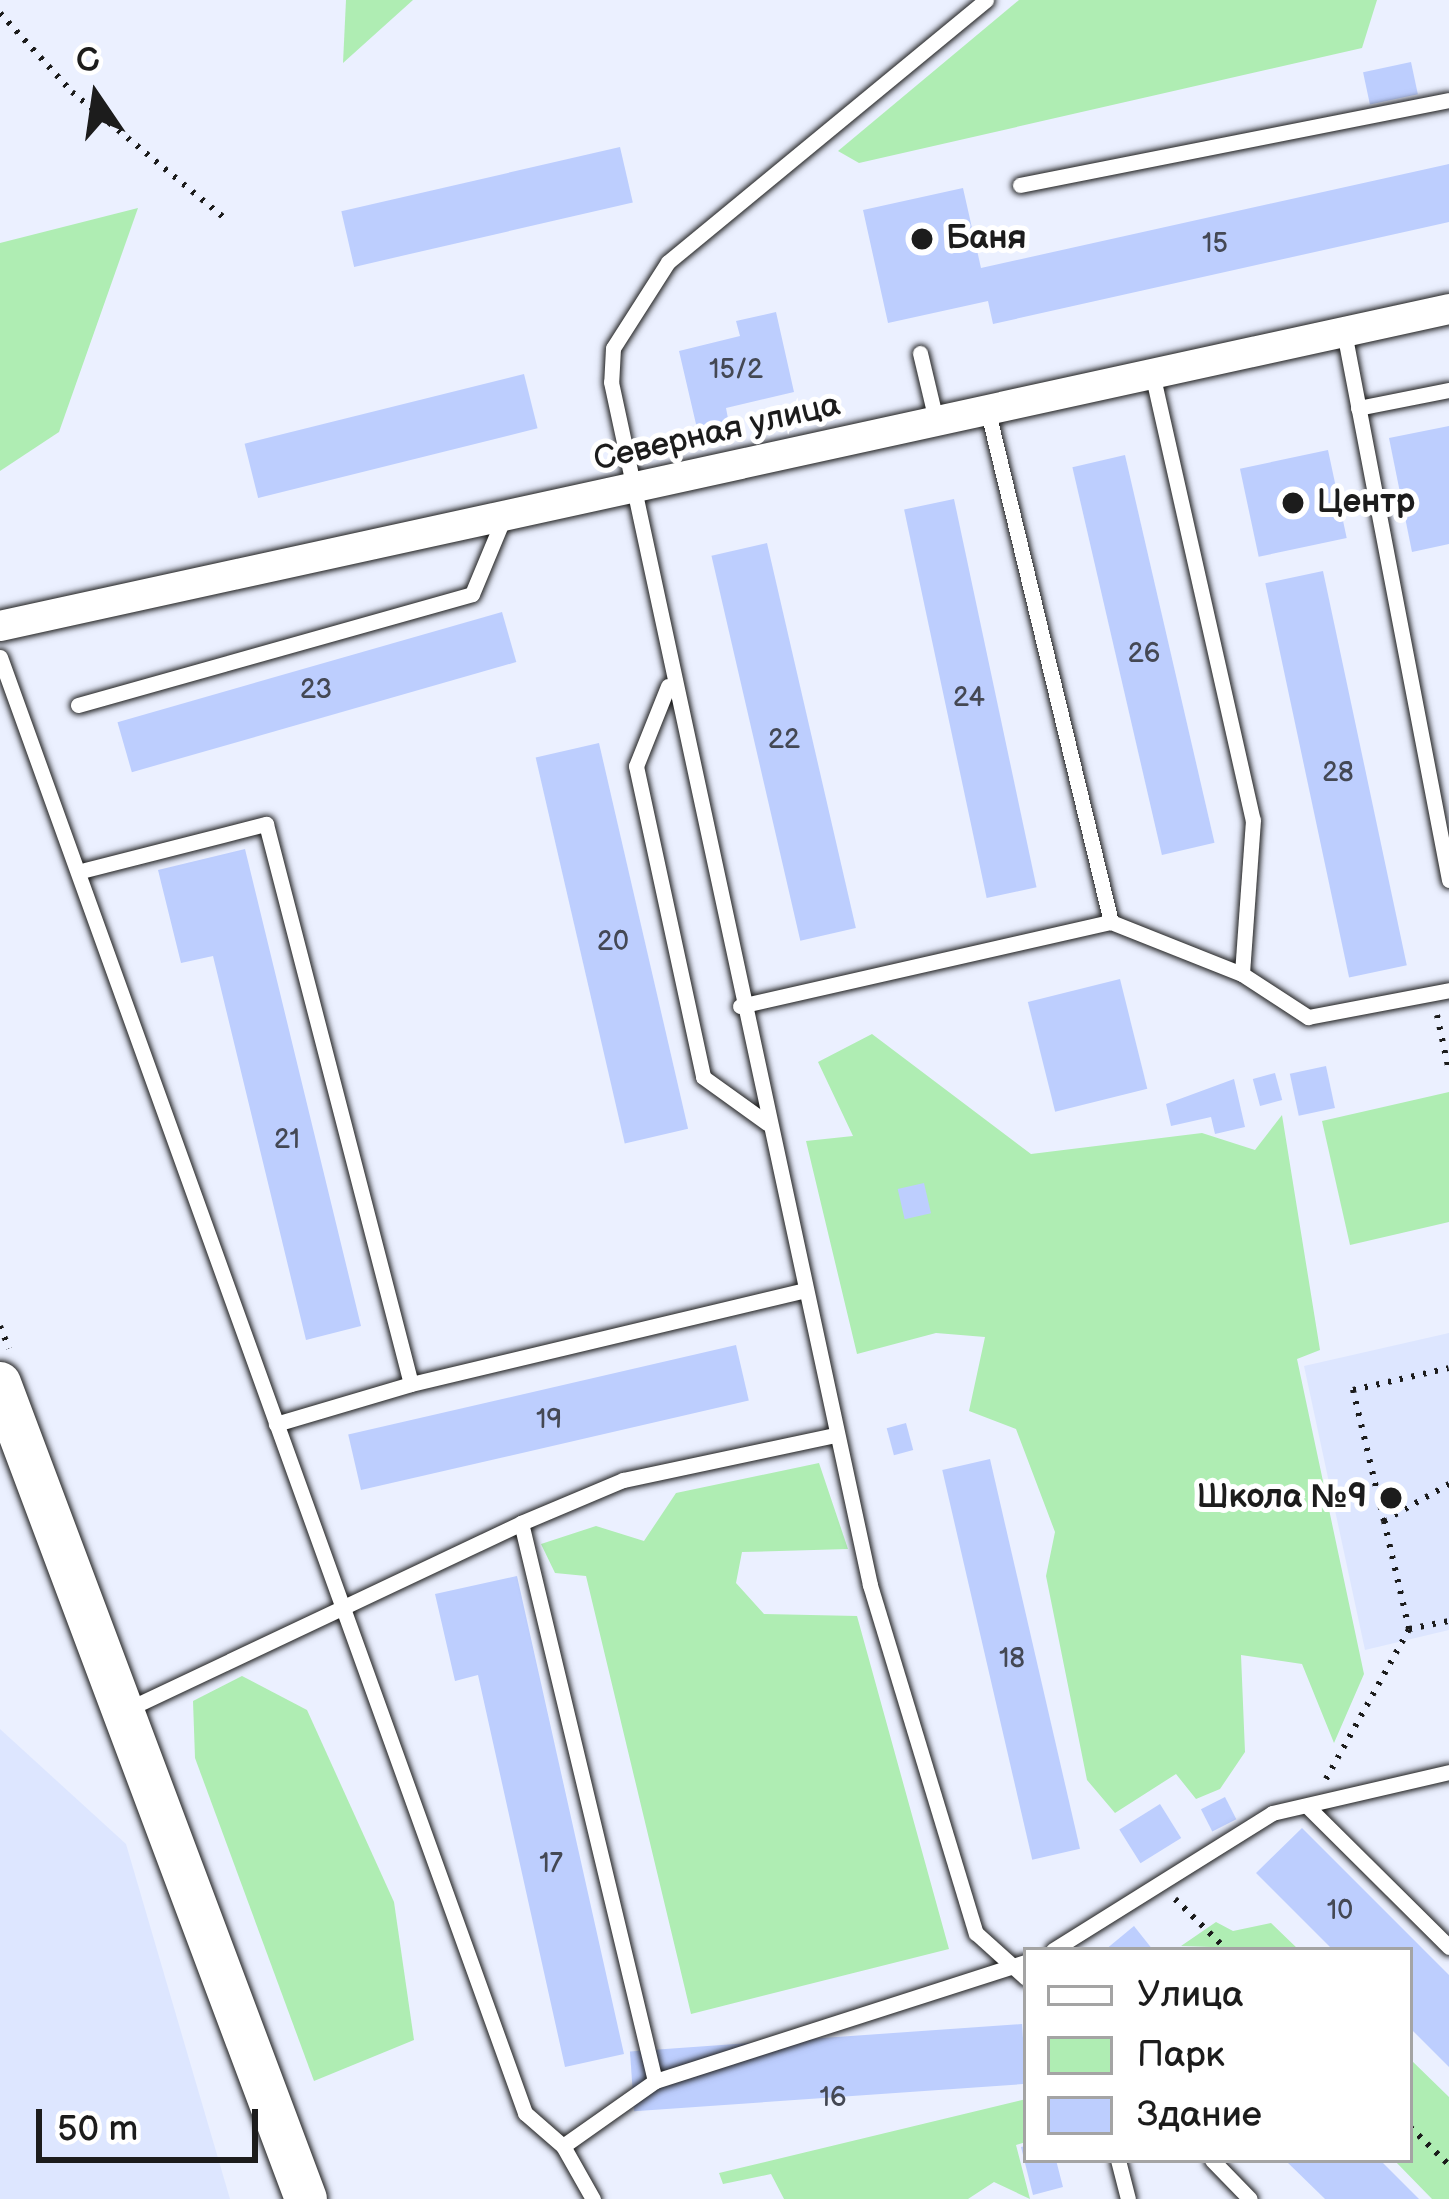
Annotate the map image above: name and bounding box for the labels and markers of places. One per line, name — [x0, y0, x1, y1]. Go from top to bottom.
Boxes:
place label: Баня — [946, 219, 1027, 259]
marker: Баня — [909, 226, 935, 252]
place label: Центр — [1317, 483, 1415, 523]
marker: Центр — [1280, 490, 1306, 516]
place label: Школа №9 — [1196, 1478, 1367, 1518]
marker: Школа №9 — [1378, 1485, 1404, 1511]

